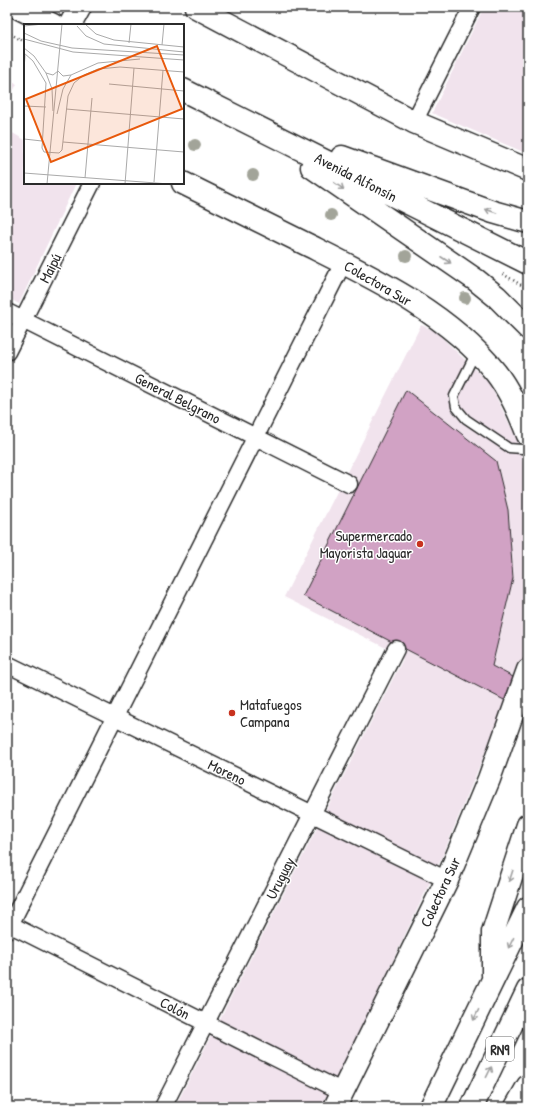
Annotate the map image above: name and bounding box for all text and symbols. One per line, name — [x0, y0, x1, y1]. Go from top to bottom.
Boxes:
inset map — [24, 24, 184, 184]
street label: Avenida Alfonsín — [311, 147, 401, 207]
one-way arrow — [334, 182, 345, 190]
one-way arrow — [485, 206, 497, 214]
street label: Maipú — [34, 250, 66, 286]
street label: Colectora Sur — [340, 255, 416, 311]
one-way arrow — [440, 257, 452, 265]
street label: General Belgrano — [131, 367, 225, 429]
place label: Supermercado Mayorista Jaguar — [320, 525, 412, 563]
marker: Supermercado Mayorista Jaguar — [415, 539, 425, 549]
place label: Matafuegos Campana — [240, 694, 302, 732]
marker: Matafuegos Campana — [227, 708, 237, 718]
street label: Moreno — [205, 754, 249, 790]
street label: Uruguay — [260, 853, 300, 903]
street label: Colectora Sur — [415, 853, 465, 930]
one-way arrow — [507, 869, 514, 882]
one-way arrow — [507, 936, 514, 948]
street label: Colón — [156, 992, 194, 1025]
one-way arrow — [472, 1009, 479, 1021]
road number: RN9 — [486, 1037, 514, 1061]
one-way arrow — [486, 1066, 493, 1078]

